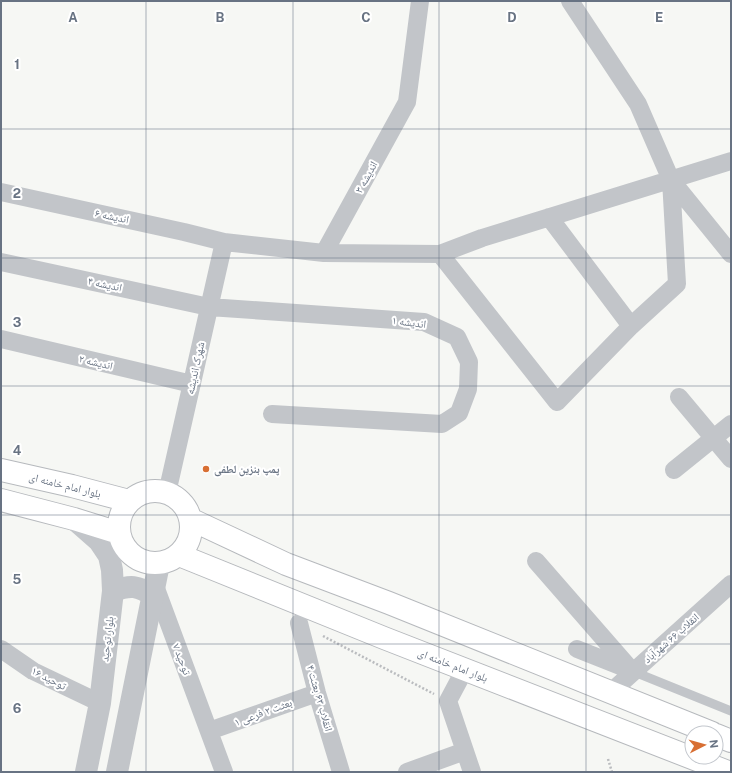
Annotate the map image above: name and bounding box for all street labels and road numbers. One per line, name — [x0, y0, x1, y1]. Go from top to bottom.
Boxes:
street label: اندیشه ۳ — [352, 159, 380, 195]
street label: اندیشه ۶ — [94, 207, 130, 226]
street label: اندیشه ۴ — [87, 275, 123, 294]
street label: اندیشه ۱ — [391, 314, 427, 330]
street label: شهرک اندیشه — [184, 341, 207, 395]
street label: اندیشه ۲ — [78, 352, 114, 372]
street label: بلوار امام خامنه ای — [27, 470, 102, 501]
street label: انقلاب ۶۶ شهرآباد — [641, 611, 701, 665]
street label: بلوار توحید — [98, 616, 116, 662]
street label: توحید ۷ — [170, 642, 194, 677]
street label: بلوار امام خامنه ای — [416, 646, 490, 685]
street label: انقلاب ۶۳ بعثت ۴ — [304, 663, 335, 733]
street label: توحید ۱۶ — [29, 664, 69, 692]
street label: بعثت ۲ فرعی ۱ — [232, 696, 294, 729]

